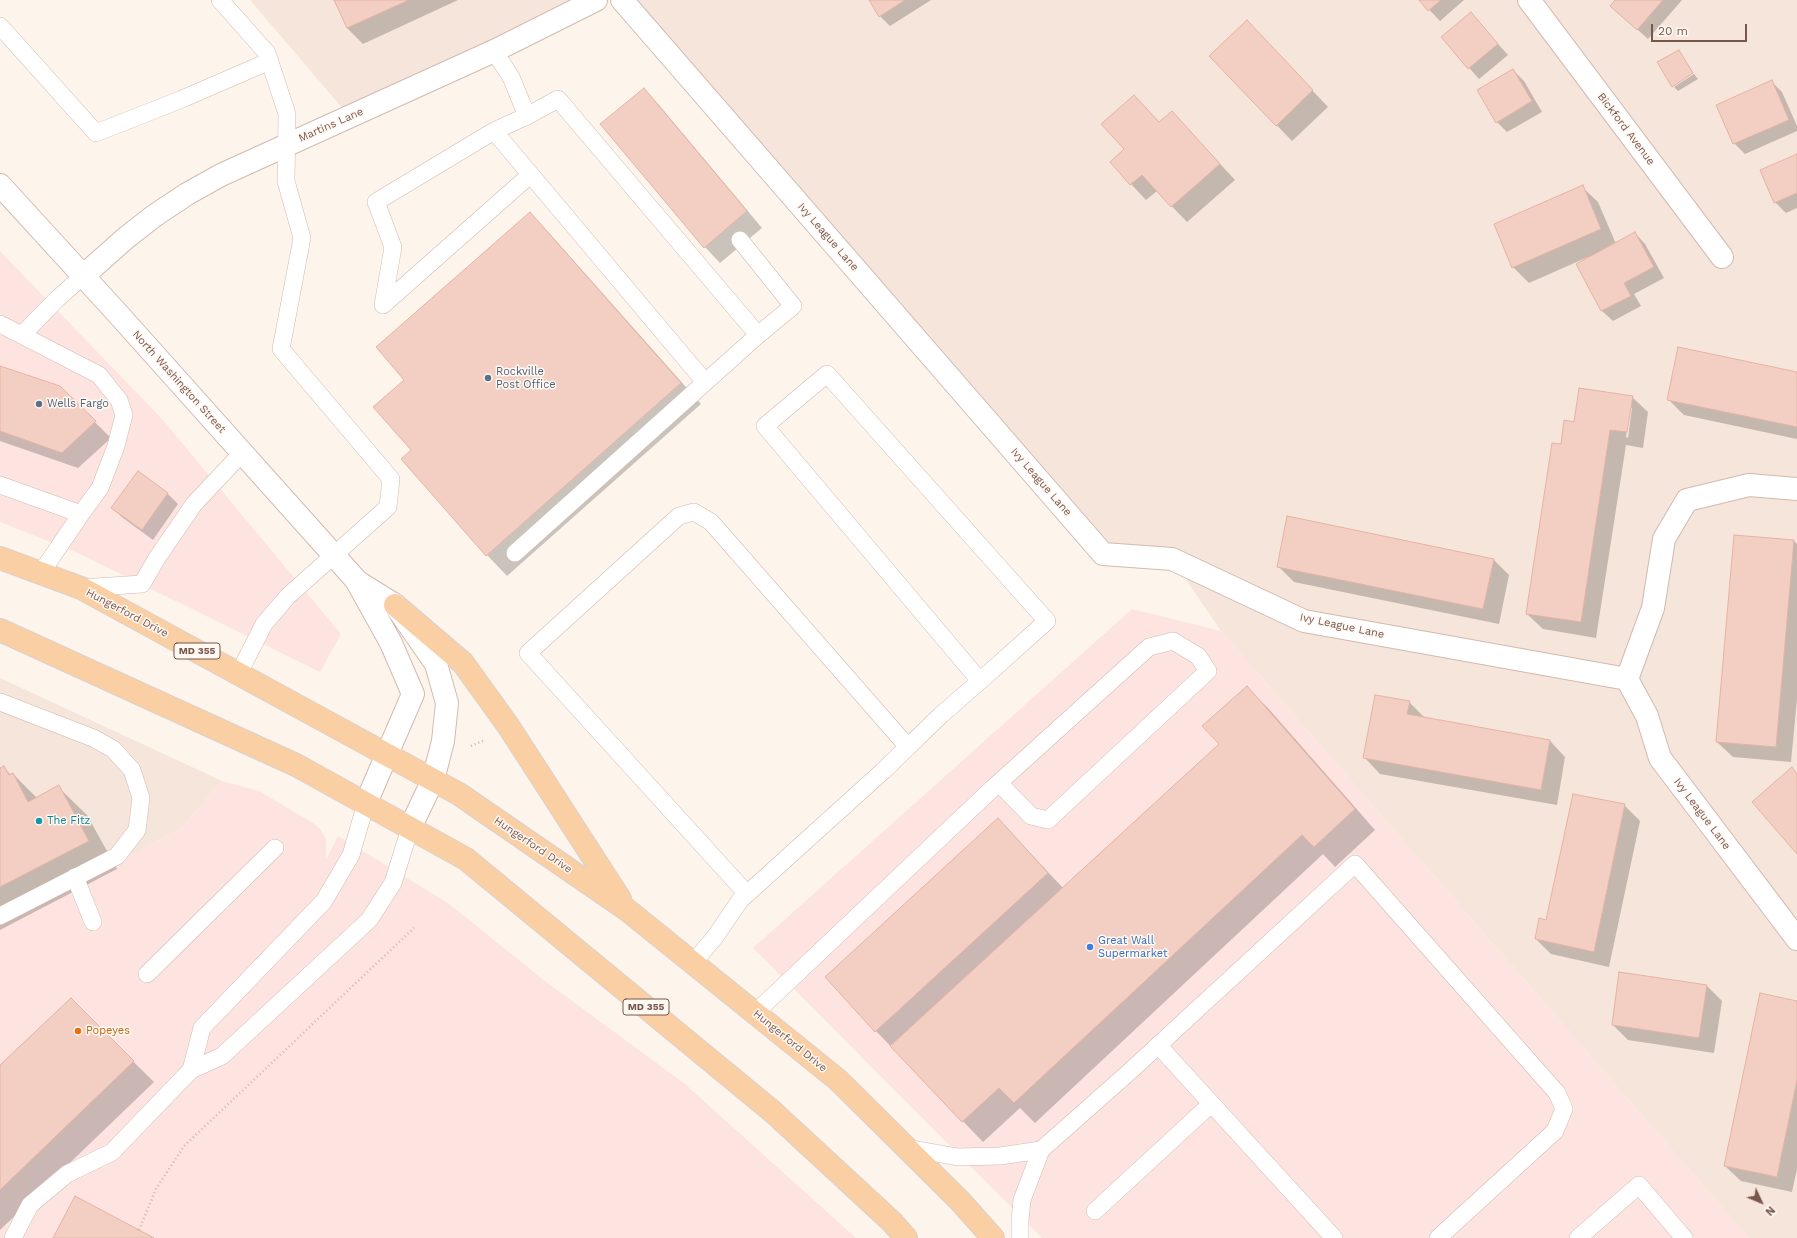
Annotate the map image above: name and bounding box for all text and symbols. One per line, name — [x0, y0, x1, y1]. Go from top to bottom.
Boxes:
scale bar — [1653, 16, 1749, 42]
text: 20 m — [1658, 24, 1688, 38]
street label: Bickford Avenue — [1595, 90, 1657, 168]
street label: Martins Lane — [297, 105, 365, 145]
street label: Ivy League Lane — [795, 200, 861, 274]
street label: North Washington Street — [129, 328, 229, 436]
place label: Rockville Post Office — [496, 365, 556, 391]
marker: Rockville Post Office — [483, 373, 493, 383]
place label: Wells Fargo — [47, 397, 109, 411]
marker: Wells Fargo — [34, 399, 44, 409]
street label: Ivy League Lane — [1008, 445, 1074, 519]
street label: Hungerford Drive — [84, 586, 170, 640]
street label: Ivy League Lane — [1299, 611, 1385, 641]
road number: MD 355 — [174, 643, 220, 659]
street label: Ivy League Lane — [1671, 776, 1733, 852]
place label: The Fitz — [47, 814, 90, 828]
street label: Hungerford Drive — [491, 814, 575, 876]
marker: The Fitz — [34, 816, 44, 826]
place label: Great Wall Supermarket — [1098, 934, 1168, 960]
marker: Great Wall Supermarket — [1085, 942, 1095, 952]
road number: MD 355 — [623, 999, 669, 1015]
street label: Hungerford Drive — [750, 1007, 830, 1075]
place label: Popeyes — [86, 1024, 130, 1038]
marker: Popeyes — [73, 1026, 83, 1036]
north arrow — [1741, 1182, 1781, 1222]
text: N — [1762, 1203, 1778, 1218]

